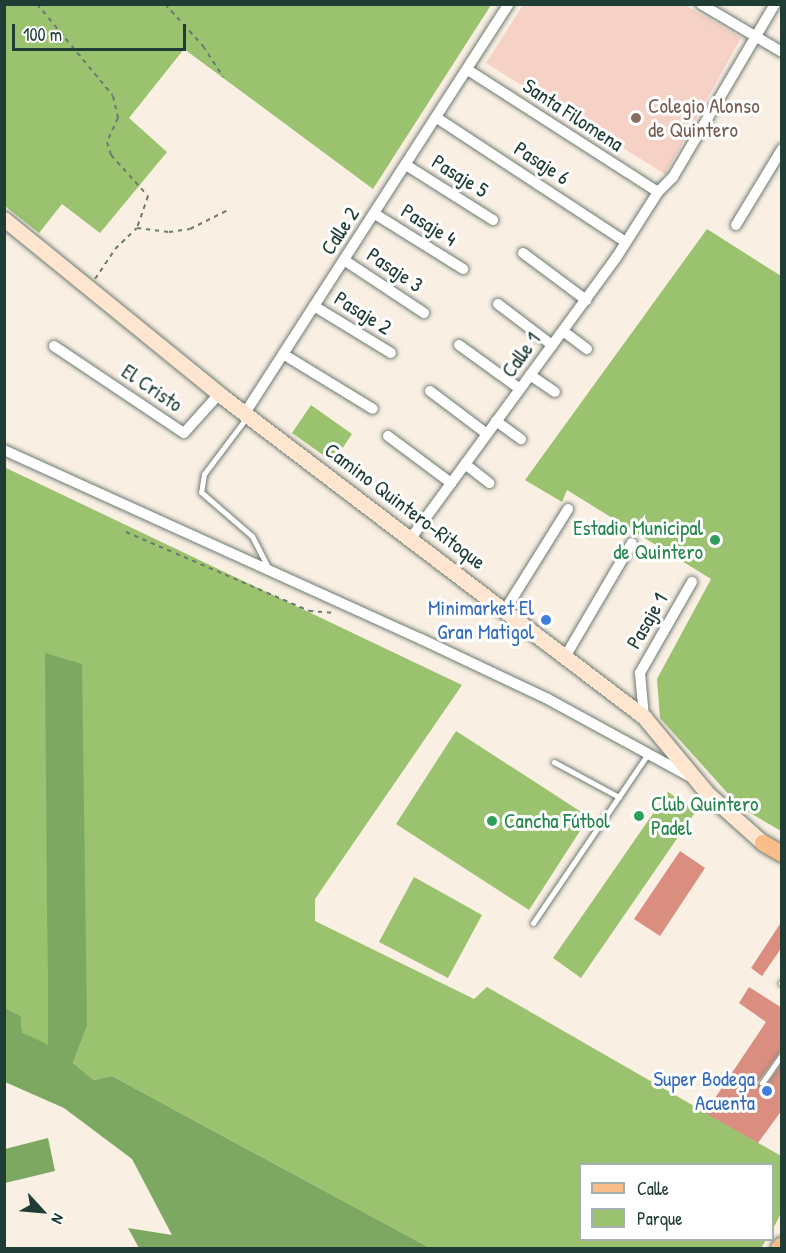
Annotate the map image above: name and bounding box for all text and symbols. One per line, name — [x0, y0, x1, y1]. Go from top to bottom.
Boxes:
scale bar — [15, 12, 189, 50]
text: 100 m — [23, 22, 62, 47]
street label: Santa Filomena — [518, 73, 628, 157]
place label: Colegio Alonso de Quintero — [648, 93, 760, 143]
marker: Colegio Alonso de Quintero — [629, 111, 643, 125]
street label: Pasaje 6 — [509, 136, 575, 190]
street label: Pasaje 5 — [427, 149, 493, 203]
street label: Pasaje 4 — [397, 198, 461, 252]
street label: Calle 2 — [315, 202, 365, 260]
street label: Pasaje 3 — [362, 242, 428, 298]
street label: Pasaje 2 — [330, 286, 396, 340]
street label: Calle 1 — [496, 328, 546, 382]
street label: El Cristo — [117, 359, 187, 417]
street label: Camino Quintero-Ritoque — [320, 437, 490, 575]
place label: Estadio Municipal de Quintero — [573, 515, 703, 565]
marker: Estadio Municipal de Quintero — [708, 533, 722, 547]
street label: Pasaje 1 — [621, 589, 673, 653]
place label: Minimarket El Gran Matigol — [428, 595, 534, 645]
marker: Minimarket El Gran Matigol — [539, 613, 553, 627]
place label: Club Quintero Padel — [651, 791, 758, 841]
place label: Cancha Fútbol — [504, 808, 609, 834]
marker: Club Quintero Padel — [632, 809, 646, 823]
marker: Cancha Fútbol — [485, 814, 499, 828]
place label: Super Bodega Acuenta — [653, 1066, 755, 1116]
marker: Super Bodega Acuenta — [760, 1084, 774, 1098]
legend — [579, 1163, 774, 1241]
text: Calle — [637, 1176, 669, 1201]
north arrow — [12, 1181, 72, 1241]
text: Parque — [637, 1206, 682, 1231]
text: N — [46, 1210, 70, 1228]

